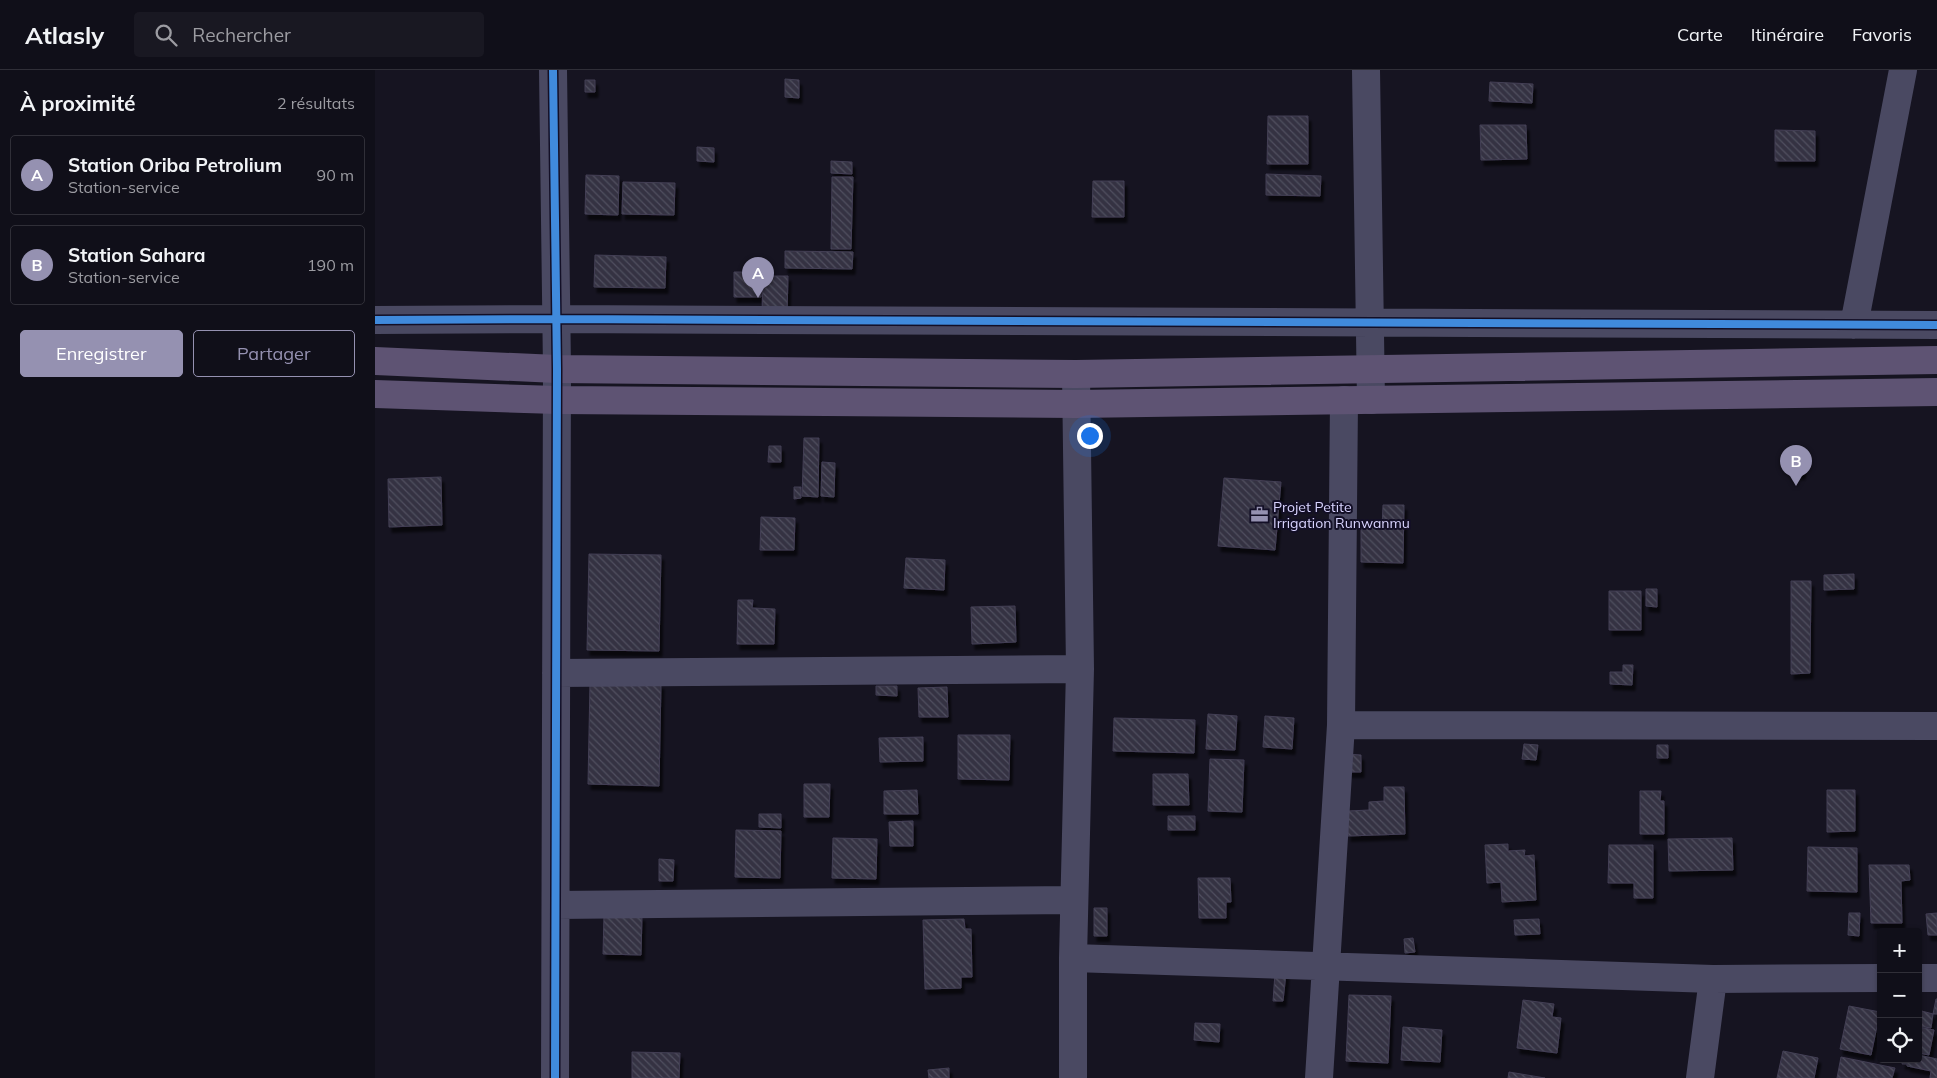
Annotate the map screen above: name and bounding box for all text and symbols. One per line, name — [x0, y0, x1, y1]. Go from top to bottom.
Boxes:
search box — [134, 12, 484, 57]
text: Atlasly — [25, 20, 104, 50]
icon: search — [152, 21, 180, 49]
text: Rechercher — [192, 23, 291, 47]
text: Carte — [1677, 23, 1723, 46]
text: Itinéraire — [1751, 23, 1824, 46]
text: Favoris — [1852, 23, 1912, 46]
text: À proximité — [20, 90, 136, 116]
text: 2 résultats — [277, 93, 355, 113]
text: Station Oriba Petrolium — [68, 153, 282, 177]
text: A — [31, 165, 43, 185]
text: 90 m — [317, 165, 354, 185]
text: Station-service — [68, 177, 180, 197]
text: Station Sahara — [68, 243, 206, 267]
text: B — [31, 255, 43, 275]
text: 190 m — [307, 255, 354, 275]
pin: A — [742, 257, 774, 298]
text: Station-service — [68, 267, 180, 287]
button: Enregistrer — [20, 330, 183, 377]
button: Partager — [193, 330, 355, 377]
your location — [1077, 423, 1103, 449]
pin: B — [1780, 445, 1812, 486]
place label: Projet Petite Irrigation Runwanmu — [1273, 498, 1410, 532]
office icon: Projet Petite Irrigation Runwanmu — [1249, 505, 1269, 525]
map controls — [1877, 928, 1922, 1063]
button: + — [1877, 928, 1922, 973]
button: − — [1877, 973, 1922, 1018]
button: locate — [1877, 1018, 1922, 1063]

